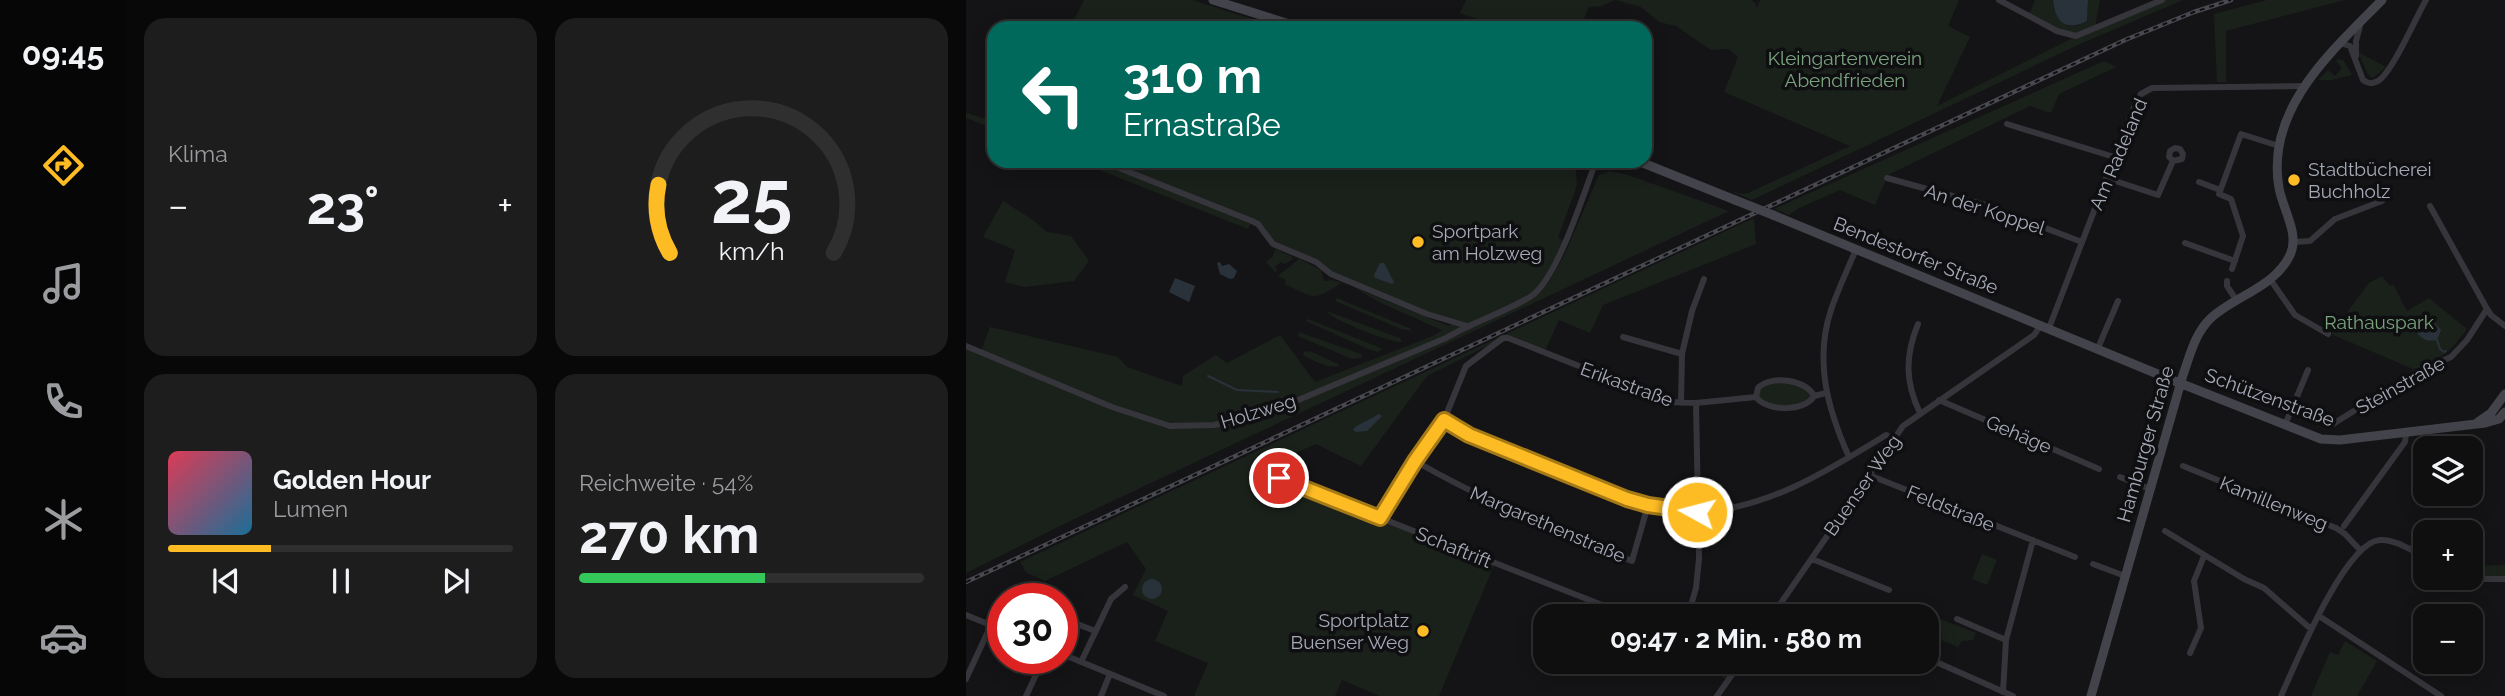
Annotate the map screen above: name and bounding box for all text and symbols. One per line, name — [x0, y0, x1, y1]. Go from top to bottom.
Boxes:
text: 09:45 — [22, 35, 104, 72]
text: 310 m — [1123, 47, 1262, 104]
park label: Kleingartenverein Abendfrieden — [1768, 47, 1922, 91]
icon: left — [1008, 49, 1099, 140]
street label: Am Radeland — [2085, 95, 2151, 213]
text: Ernastraße — [1123, 106, 1281, 143]
text: Klima — [168, 140, 228, 167]
icon: directions — [39, 141, 88, 190]
text: 25 — [711, 155, 792, 240]
place label: Stadtbücherei Buchholz — [2308, 158, 2432, 202]
marker: Stadtbücherei Buchholz — [2286, 172, 2302, 188]
text: 23° — [307, 175, 379, 236]
street label: An der Koppel — [1922, 179, 2049, 239]
text: − — [168, 183, 188, 228]
text: + — [497, 183, 513, 228]
street label: Bendestorfer Straße — [1830, 212, 2002, 298]
place label: Sportpark am Holzweg — [1432, 220, 1542, 264]
marker: Sportpark am Holzweg — [1410, 234, 1426, 250]
text: km/h — [719, 236, 784, 266]
icon: music — [39, 259, 88, 308]
park label: Rathauspark — [2324, 311, 2434, 333]
street label: Steinstraße — [2352, 352, 2448, 418]
street label: Erikastraße — [1578, 357, 1676, 411]
street label: Hamburger Straße — [2112, 363, 2178, 525]
street label: Schützenstraße — [2202, 363, 2338, 431]
icon: phone — [39, 377, 88, 426]
street label: Holzweg — [1218, 389, 1298, 433]
street label: Gehäge — [1983, 410, 2055, 458]
street label: Buenser Weg — [1819, 430, 1905, 540]
map controls — [2413, 436, 2483, 674]
button: layers — [2413, 436, 2483, 506]
pin — [1249, 448, 1309, 508]
icon: arrive — [1260, 459, 1298, 497]
text: Golden Hour — [273, 465, 431, 495]
text: Reichweite · 54% — [579, 469, 753, 496]
street label: Kamillenweg — [2217, 471, 2331, 535]
position arrow — [1660, 475, 1734, 549]
street label: Feldstraße — [1904, 480, 1998, 536]
street label: Margarethenstraße — [1467, 481, 1629, 567]
icon: climate — [39, 495, 88, 544]
text: Lumen — [273, 495, 348, 522]
text: 270 km — [579, 504, 759, 565]
button: + — [2413, 520, 2483, 590]
street label: Schaftrift — [1413, 522, 1496, 572]
icon: previous — [207, 562, 245, 600]
icon: pause — [322, 562, 360, 600]
icon: next — [437, 562, 475, 600]
speed limit sign: 30 — [987, 583, 1078, 674]
button: − — [2413, 604, 2483, 674]
place label: Sportplatz Buenser Weg — [1291, 609, 1409, 653]
icon: car — [39, 613, 88, 662]
marker: Sportplatz Buenser Weg — [1415, 623, 1431, 639]
text: 09:47 · 2 Min. · 580 m — [1610, 624, 1862, 654]

